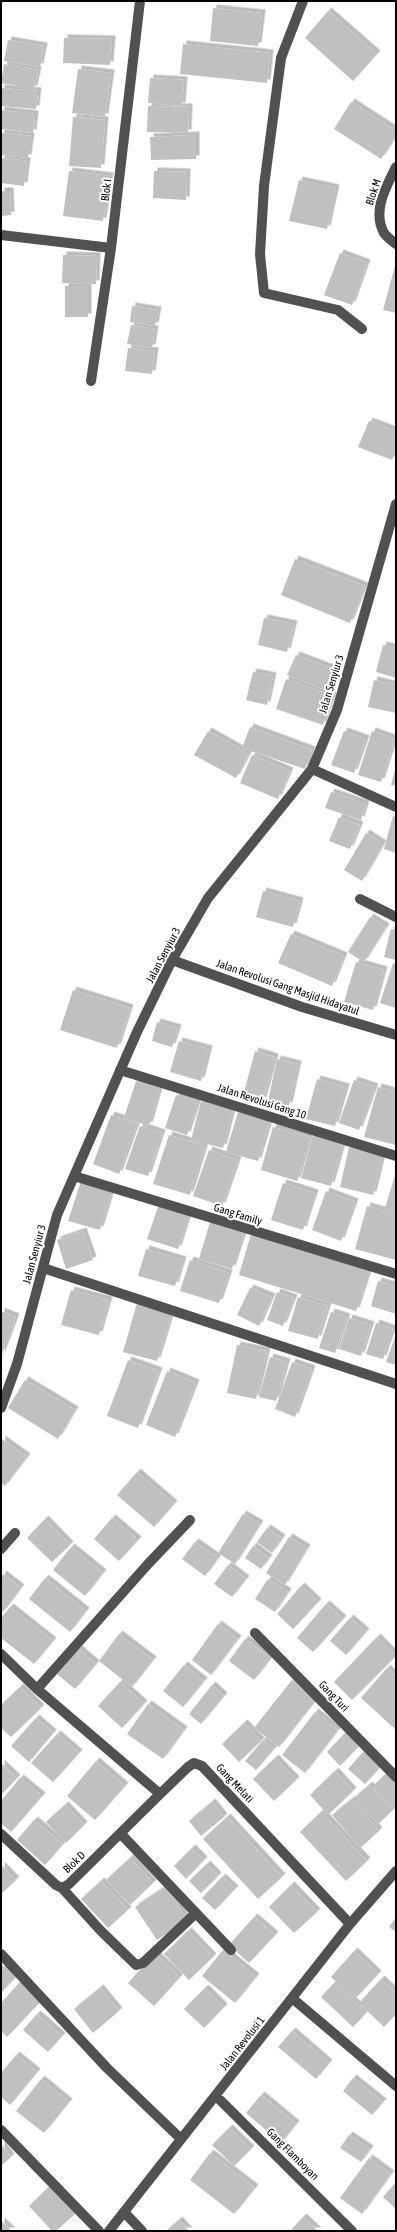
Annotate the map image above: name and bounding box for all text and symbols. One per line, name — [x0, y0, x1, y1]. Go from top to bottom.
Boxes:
street label: Blok M — [363, 177, 383, 207]
street label: Blok I — [99, 178, 113, 202]
street label: Jalan Senyiur 3 — [316, 653, 346, 715]
street label: Jalan Senyiur 3 — [143, 925, 183, 985]
street label: Jalan Revolusi Gang Masjid Hidayatul — [215, 957, 361, 1017]
street label: Jalan Revolusi Gang 10 — [216, 1081, 308, 1121]
street label: Gang Family — [213, 1201, 264, 1227]
street label: Jalan Senyiur 3 — [20, 1223, 48, 1285]
street label: Gang Turi — [317, 1678, 351, 1714]
street label: Gang Melati — [214, 1761, 256, 1805]
street label: Blok D — [61, 1849, 87, 1875]
street label: Jalan Revolusi 1 — [217, 2014, 267, 2072]
street label: Gang Flamboyan — [265, 2126, 321, 2182]

